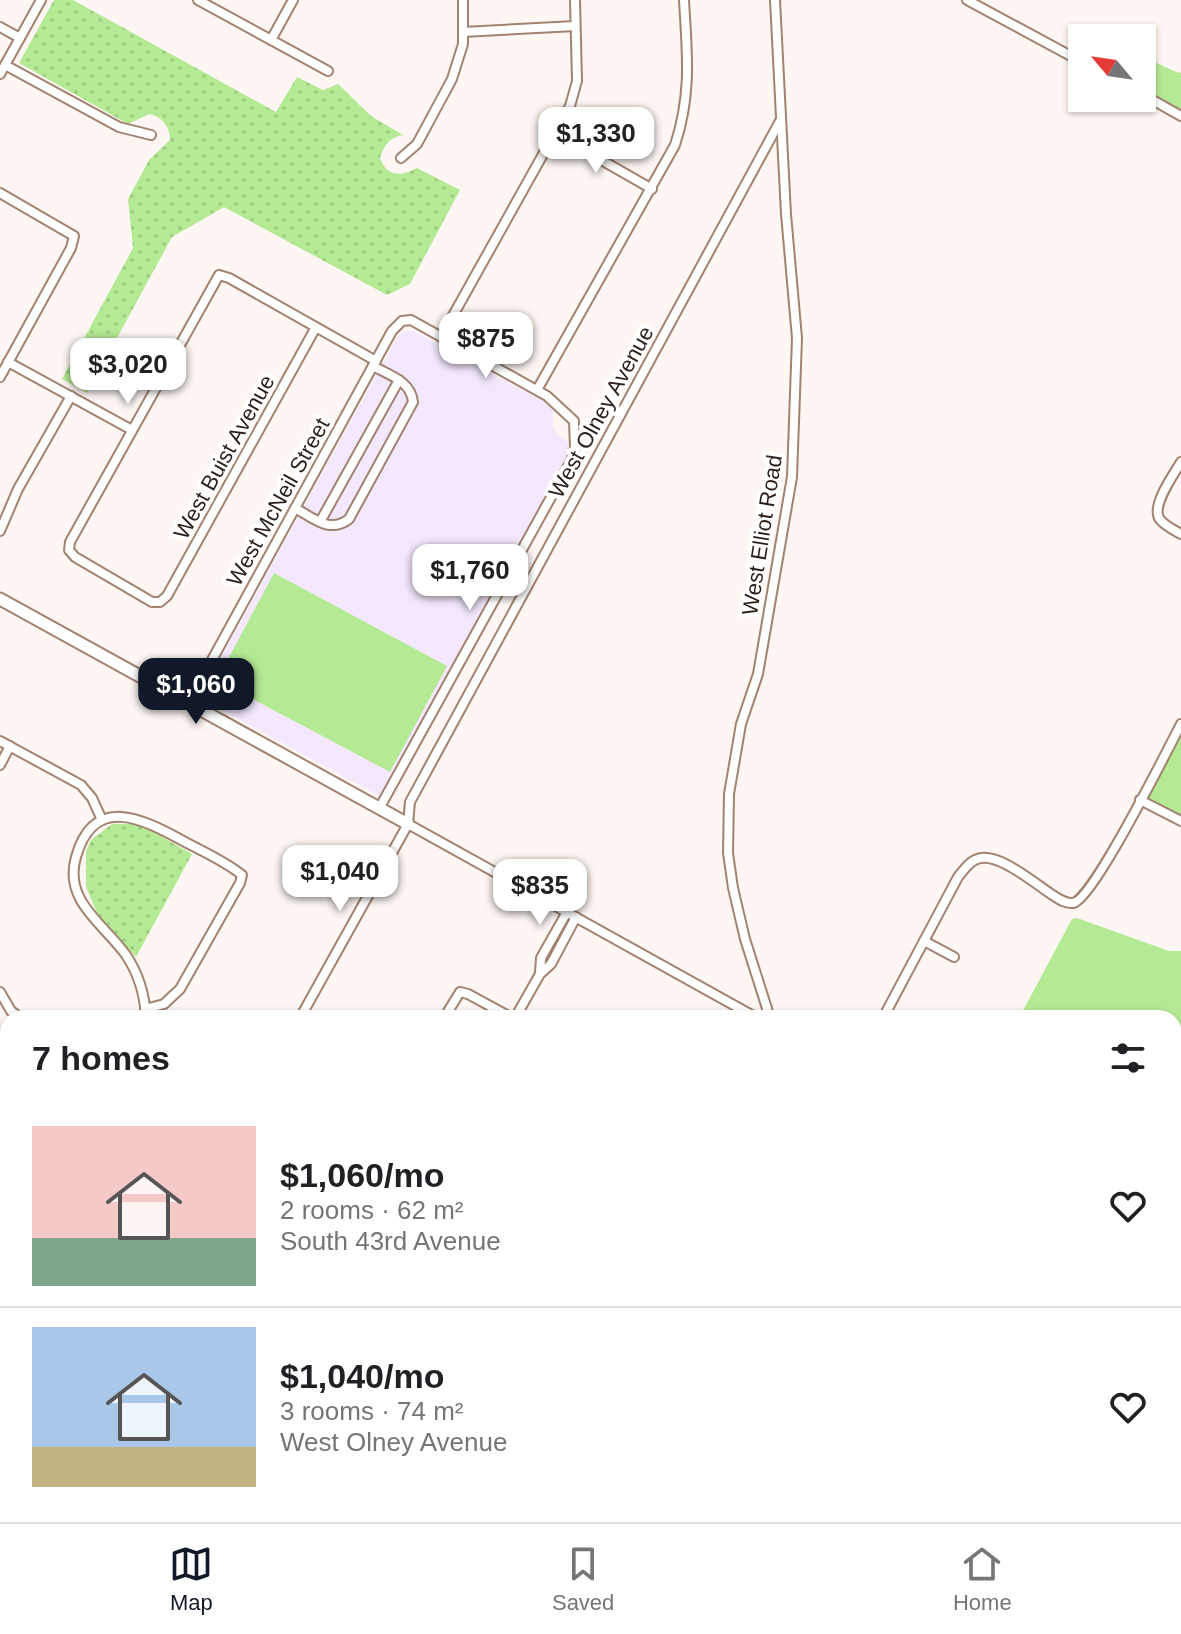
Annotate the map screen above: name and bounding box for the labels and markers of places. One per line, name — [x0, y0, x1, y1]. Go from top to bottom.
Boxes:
pin: $1,330 — [531, 107, 661, 175]
pin: $875 — [439, 312, 533, 380]
pin: $3,020 — [63, 338, 193, 406]
pin: $1,760 — [405, 544, 535, 612]
pin: $1,060 — [131, 658, 261, 726]
pin: $1,040 — [275, 845, 405, 913]
pin: $835 — [493, 859, 587, 927]

